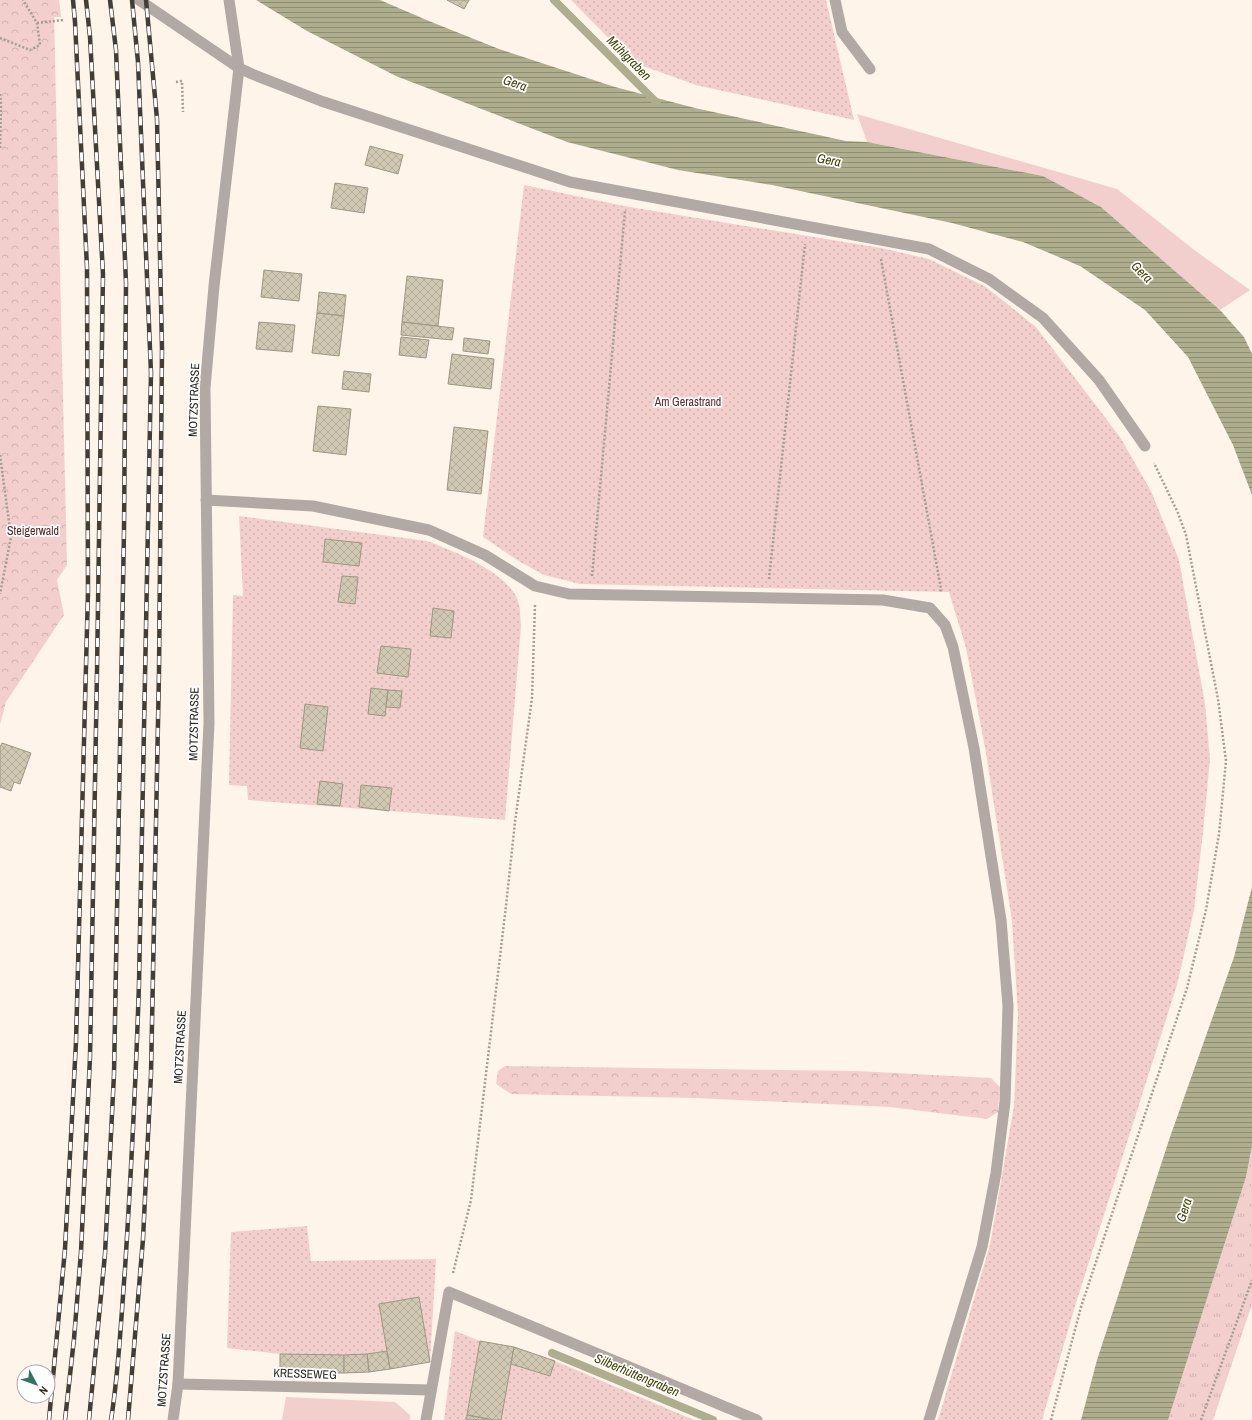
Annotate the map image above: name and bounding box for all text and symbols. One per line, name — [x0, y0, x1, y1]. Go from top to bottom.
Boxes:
water label: Mühlgraben — [603, 32, 655, 84]
water label: Gera — [501, 71, 529, 95]
water label: Gera — [816, 149, 842, 171]
water label: Gera — [1128, 258, 1156, 286]
street label: MOTZSTRASSE — [185, 363, 203, 437]
park label: Am Gerastrand — [654, 394, 721, 410]
park label: Steigerwald — [7, 523, 59, 539]
street label: MOTZSTRASSE — [185, 687, 203, 761]
street label: MOTZSTRASSE — [170, 1010, 190, 1084]
water label: Gera — [1172, 1196, 1196, 1224]
street label: MOTZSTRASSE — [153, 1333, 175, 1407]
water label: Silberhüttengraben — [592, 1349, 682, 1401]
north arrow — [16, 1364, 56, 1404]
street label: KRESSEWEG — [273, 1365, 337, 1383]
text: N — [36, 1384, 51, 1398]

